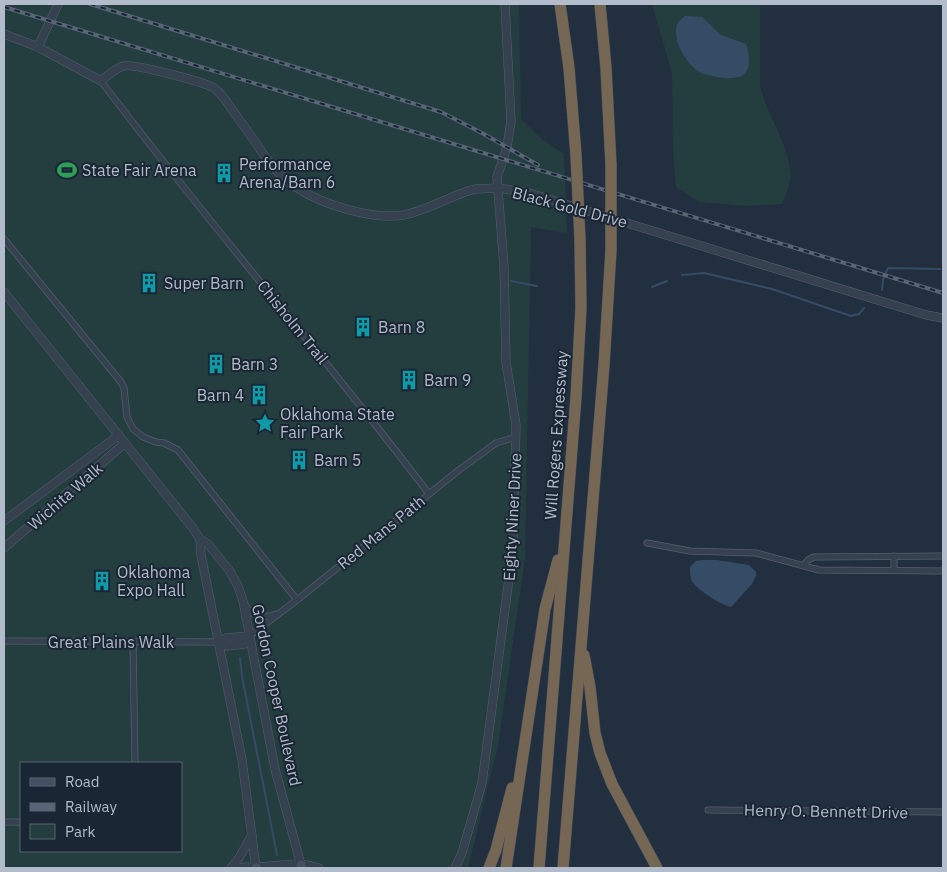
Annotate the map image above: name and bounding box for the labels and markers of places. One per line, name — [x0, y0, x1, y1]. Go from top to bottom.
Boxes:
place label: Performance Arena/Barn 6 — [239, 154, 335, 192]
sports icon: State Fair Arena — [56, 159, 78, 181]
place label: State Fair Arena — [82, 160, 197, 180]
building icon: Performance Arena/Barn 6 — [213, 162, 235, 184]
building icon: Super Barn — [138, 272, 160, 294]
place label: Super Barn — [164, 273, 244, 293]
building icon: Barn 8 — [352, 316, 374, 338]
place label: Barn 8 — [378, 317, 425, 337]
building icon: Barn 3 — [205, 353, 227, 375]
place label: Barn 3 — [231, 354, 278, 374]
building icon: Barn 9 — [398, 369, 420, 391]
place label: Barn 9 — [424, 370, 471, 390]
building icon: Barn 4 — [248, 384, 270, 406]
place label: Barn 4 — [197, 385, 244, 405]
place label: Oklahoma State Fair Park — [280, 404, 395, 442]
place icon: Oklahoma State Fair Park — [254, 412, 276, 434]
building icon: Barn 5 — [288, 449, 310, 471]
place label: Barn 5 — [314, 450, 361, 470]
place label: Oklahoma Expo Hall — [117, 562, 191, 600]
building icon: Oklahoma Expo Hall — [91, 570, 113, 592]

